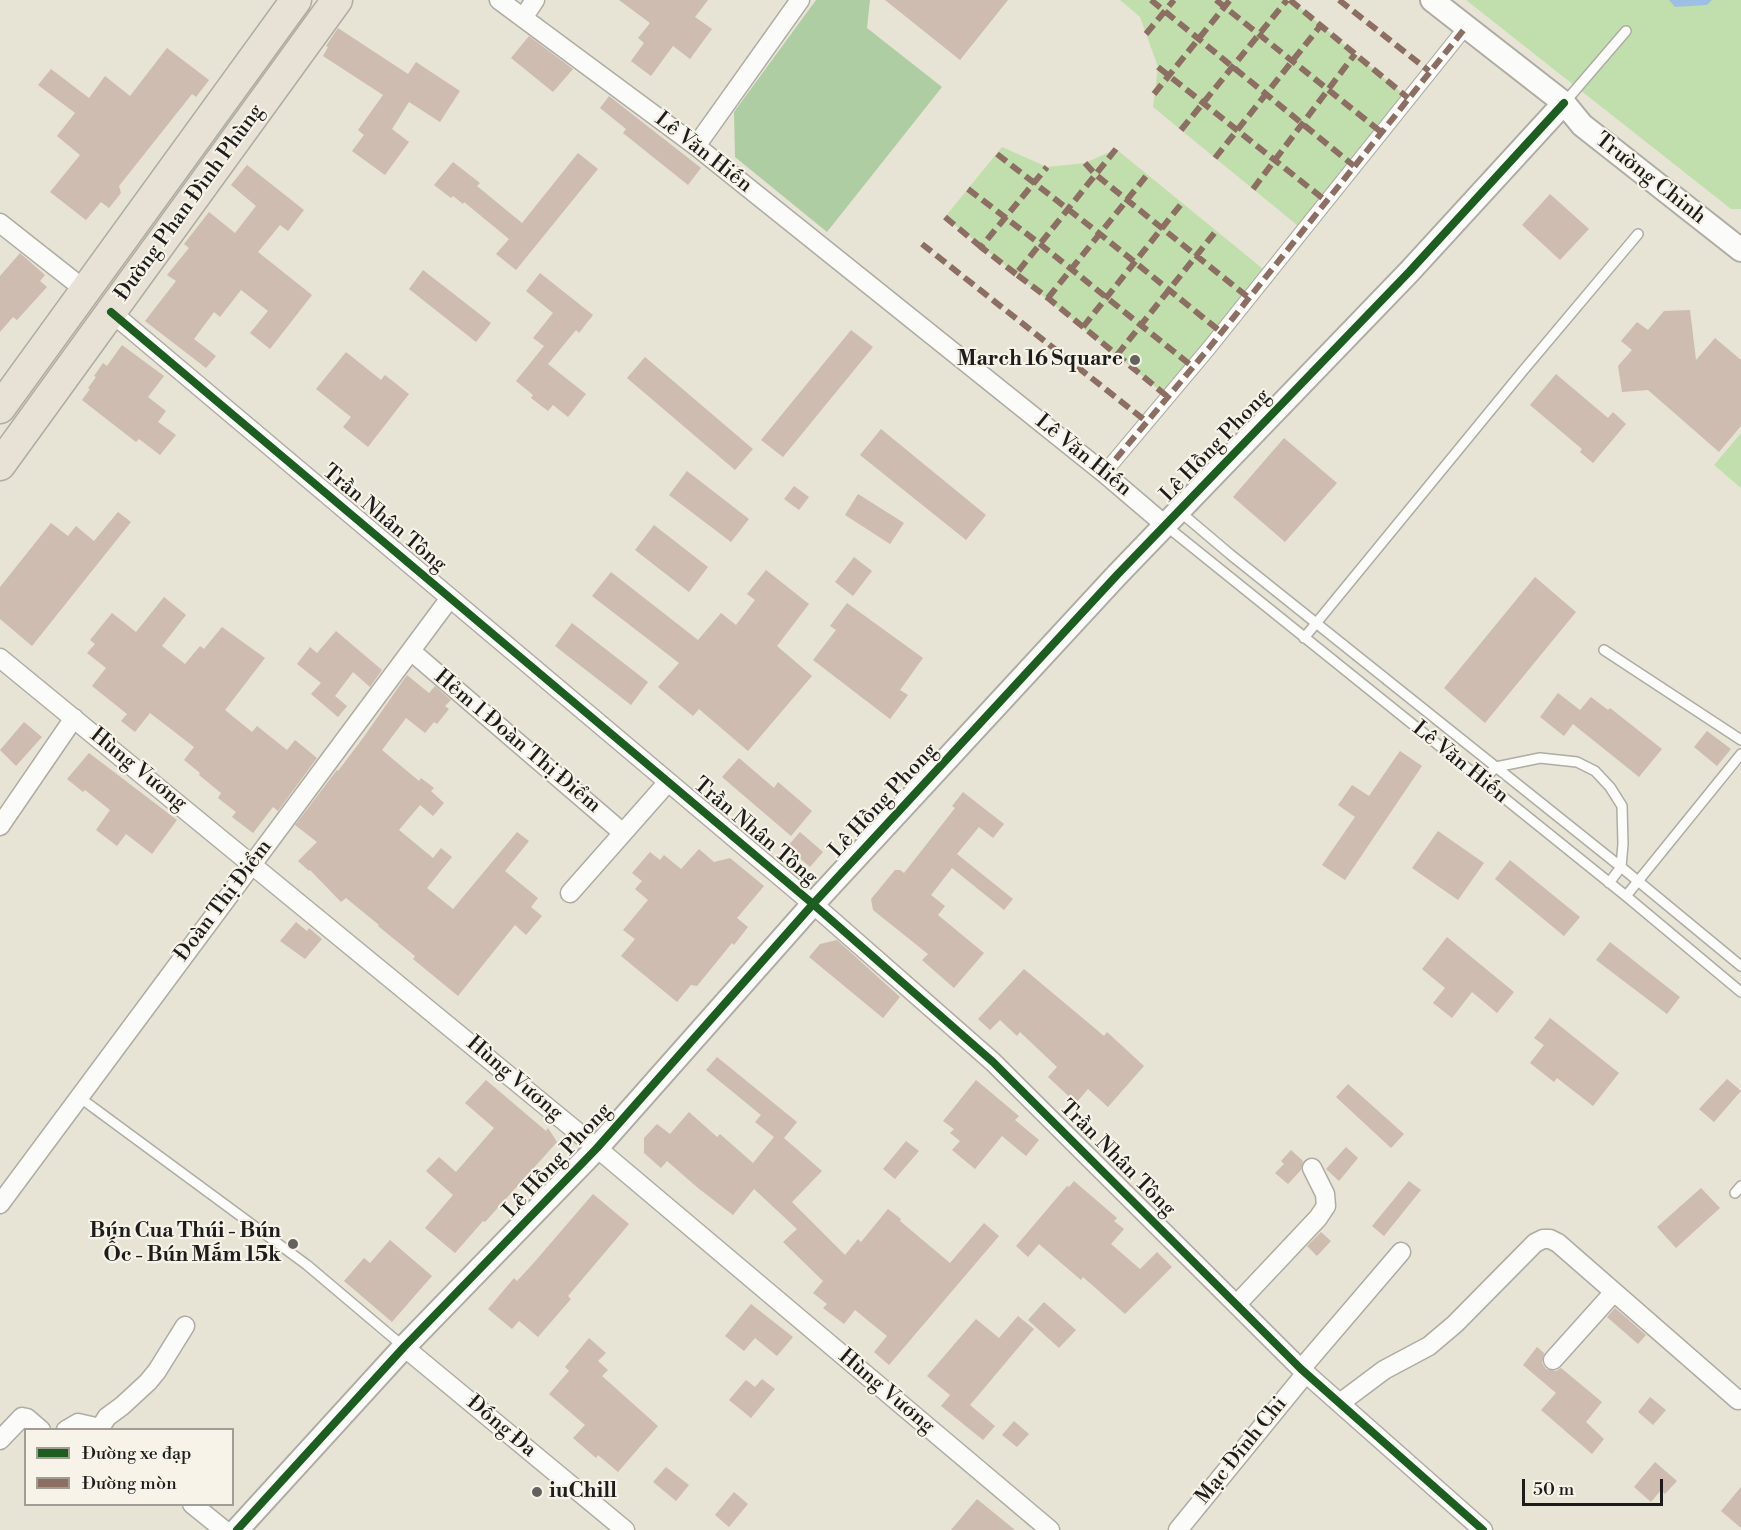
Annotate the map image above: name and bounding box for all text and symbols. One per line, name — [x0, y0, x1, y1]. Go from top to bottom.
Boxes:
street label: Đường Phan Đình Phùng — [110, 100, 270, 306]
street label: Lê Văn Hiến — [649, 107, 757, 199]
street label: Trường Chinh — [1589, 128, 1711, 230]
place label: March 16 Square — [957, 347, 1123, 373]
marker: March 16 Square — [1128, 353, 1142, 367]
street label: Lê Hồng Phong — [1156, 384, 1276, 508]
street label: Lê Văn Hiến — [1030, 410, 1136, 502]
street label: Trần Nhân Tông — [317, 460, 451, 578]
street label: Hẻm 1 Đoàn Thị Điểm — [429, 665, 605, 819]
street label: Lê Văn Hiến — [1407, 717, 1513, 809]
street label: Hùng Vương — [84, 723, 192, 817]
street label: Lê Hồng Phong — [825, 739, 943, 863]
street label: Trần Nhân Tông — [688, 773, 822, 891]
street label: Đoàn Thị Điểm — [170, 835, 278, 967]
street label: Hùng Vương — [461, 1032, 567, 1126]
street label: Trần Nhân Tông — [1054, 1096, 1180, 1222]
street label: Lê Hồng Phong — [499, 1099, 617, 1223]
place label: Bún Cua Thúi - Bún Ốc - Bún Mắm 15k — [90, 1219, 281, 1269]
marker: Bún Cua Thúi - Bún Ốc - Bún Mắm 15k — [286, 1237, 300, 1251]
street label: Hùng Vương — [833, 1345, 939, 1439]
street label: Đống Đa — [461, 1391, 541, 1463]
street label: Mạc Đĩnh Chi — [1191, 1392, 1293, 1510]
legend — [24, 1428, 234, 1506]
text: Đường xe đạp — [82, 1442, 191, 1465]
scale bar — [1525, 1467, 1666, 1505]
text: Đường mòn — [82, 1472, 177, 1495]
text: 50 m — [1533, 1478, 1574, 1501]
place label: iuChill — [549, 1479, 617, 1505]
marker: iuChill — [530, 1485, 544, 1499]

